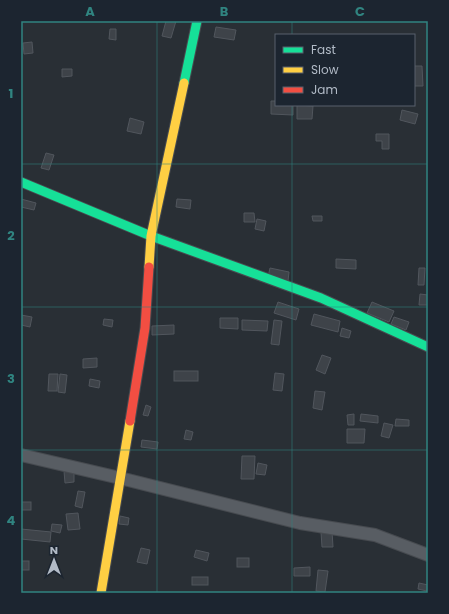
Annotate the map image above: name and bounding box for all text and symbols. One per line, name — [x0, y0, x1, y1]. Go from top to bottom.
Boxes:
text: A — [85, 2, 95, 21]
text: B — [220, 2, 229, 21]
text: C — [355, 2, 365, 21]
legend — [275, 34, 415, 106]
text: Fast — [311, 41, 336, 58]
text: Slow — [311, 61, 339, 78]
text: Jam — [311, 81, 338, 98]
text: 1 — [9, 84, 13, 103]
text: 2 — [7, 226, 15, 245]
text: 3 — [7, 369, 15, 388]
text: 4 — [7, 511, 16, 530]
north arrow — [34, 540, 74, 580]
text: N — [50, 542, 58, 558]

